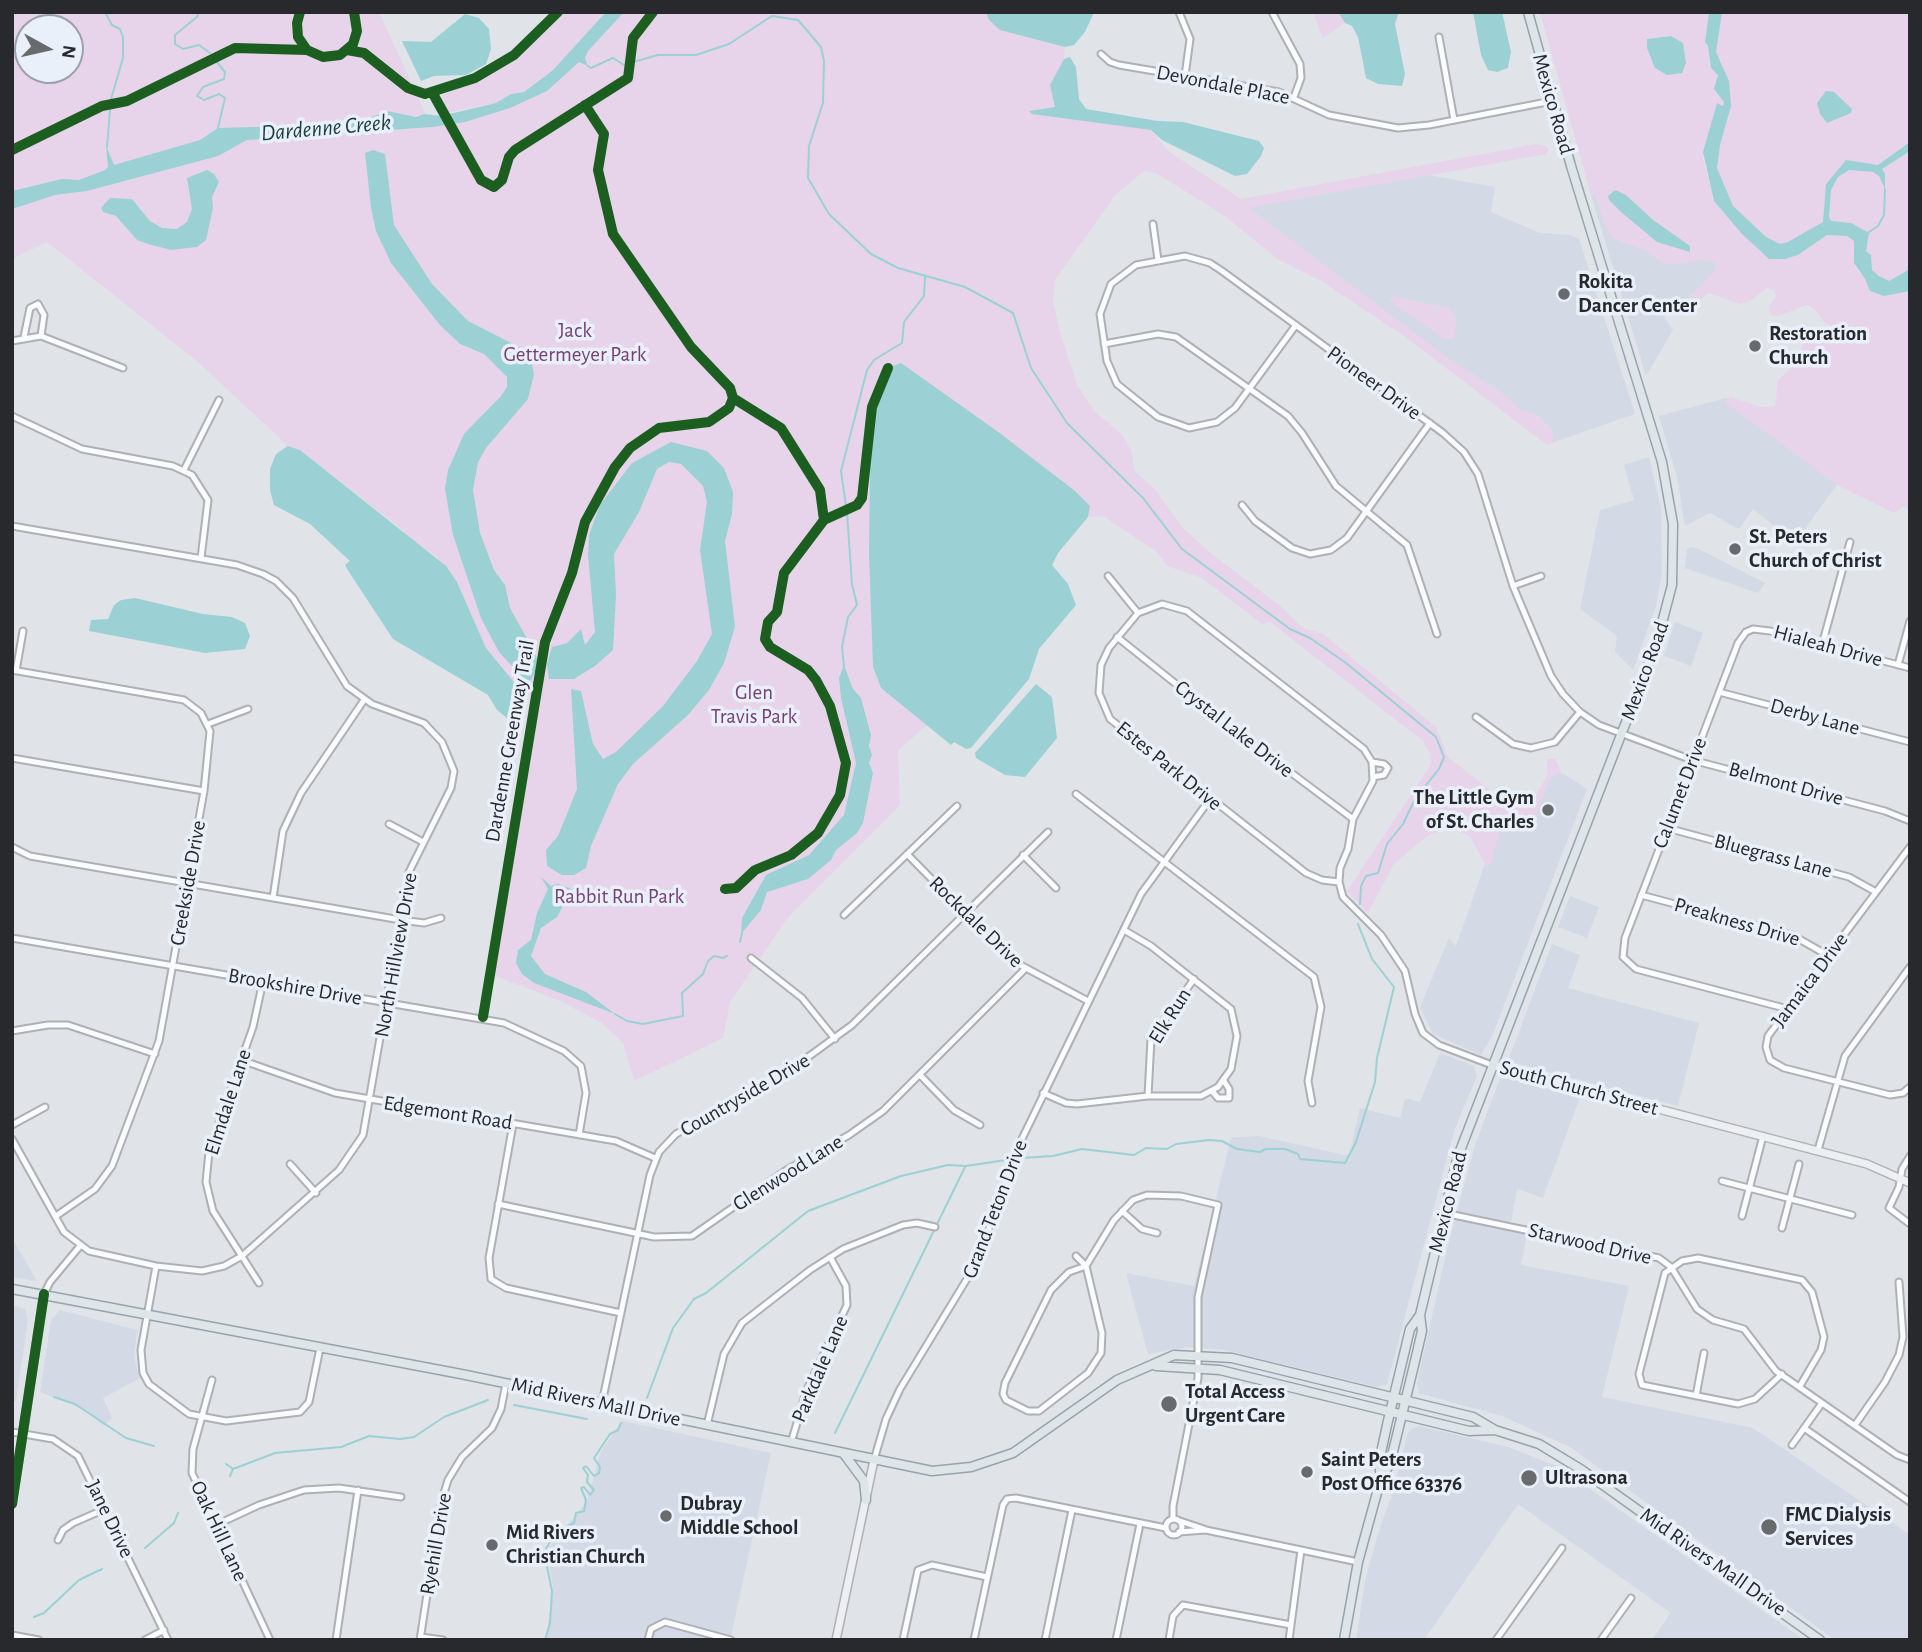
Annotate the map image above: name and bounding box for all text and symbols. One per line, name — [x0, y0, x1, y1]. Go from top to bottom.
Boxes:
north arrow — [14, 14, 84, 84]
text: N — [58, 44, 79, 60]
street label: Mexico Road — [1527, 51, 1579, 157]
street label: Devondale Place — [1154, 60, 1292, 110]
water label: Dardenne Creek — [260, 109, 392, 147]
place label: Rokita Dancer Center — [1578, 269, 1697, 319]
marker: Rokita Dancer Center — [1556, 286, 1572, 302]
park label: Jack Gettermeyer Park — [504, 318, 646, 368]
place label: Restoration Church — [1769, 321, 1867, 371]
marker: Restoration Church — [1747, 338, 1763, 354]
street label: Pioneer Drive — [1322, 340, 1426, 426]
place label: St. Peters Church of Christ — [1749, 524, 1882, 574]
marker: St. Peters Church of Christ — [1727, 541, 1743, 557]
street label: Mexico Road — [1615, 618, 1675, 724]
street label: Hialeah Drive — [1771, 619, 1885, 673]
street label: Dardenne Greenway Trail — [480, 638, 540, 844]
street label: Crystal Lake Drive — [1170, 675, 1298, 783]
park label: Glen Travis Park — [711, 680, 797, 730]
street label: Derby Lane — [1767, 693, 1863, 741]
street label: Estes Park Drive — [1111, 716, 1227, 816]
street label: Calumet Drive — [1647, 734, 1713, 852]
street label: Belmont Drive — [1726, 757, 1846, 811]
place label: The Little Gym of St. Charles — [1413, 785, 1534, 835]
marker: The Little Gym of St. Charles — [1540, 802, 1556, 818]
street label: Creekside Drive — [165, 818, 211, 948]
street label: Bluegrass Lane — [1711, 828, 1835, 884]
street label: North Hillview Drive — [369, 871, 423, 1039]
street label: Rockdale Drive — [924, 871, 1028, 973]
park label: Rabbit Run Park — [554, 884, 684, 910]
street label: Preakness Drive — [1671, 892, 1803, 952]
street label: Jamaica Drive — [1766, 928, 1854, 1032]
street label: Brookshire Drive — [226, 963, 364, 1011]
street label: Elk Run — [1143, 983, 1197, 1049]
street label: Elmdale Lane — [199, 1046, 257, 1158]
street label: Countryside Drive — [676, 1048, 814, 1142]
street label: South Church Street — [1497, 1055, 1661, 1121]
street label: Edgemont Road — [382, 1090, 514, 1136]
street label: Glenwood Lane — [728, 1129, 848, 1217]
street label: Grand Teton Drive — [957, 1136, 1033, 1282]
street label: Mexico Road — [1423, 1149, 1473, 1255]
street label: Starwood Drive — [1526, 1218, 1654, 1270]
street label: Parkdale Lane — [786, 1312, 854, 1426]
street label: Mid Rivers Mall Drive — [509, 1372, 683, 1432]
place label: Total Access Urgent Care — [1185, 1379, 1285, 1429]
marker: Total Access Urgent Care — [1159, 1394, 1179, 1414]
place label: Saint Peters Post Office 63376 — [1321, 1447, 1462, 1497]
marker: Saint Peters Post Office 63376 — [1299, 1464, 1315, 1480]
place label: Ultrasona — [1545, 1465, 1628, 1491]
marker: Ultrasona — [1519, 1468, 1539, 1488]
street label: Jane Drive — [80, 1476, 140, 1562]
street label: Oak Hill Lane — [185, 1477, 253, 1585]
street label: Ryehill Drive — [415, 1491, 457, 1597]
place label: Dubray Middle School — [680, 1491, 799, 1541]
street label: Mid Rivers Mall Drive — [1635, 1502, 1791, 1622]
place label: FMC Dialysis Services — [1785, 1502, 1891, 1552]
marker: Dubray Middle School — [658, 1508, 674, 1524]
marker: FMC Dialysis Services — [1759, 1517, 1779, 1537]
place label: Mid Rivers Christian Church — [506, 1520, 645, 1570]
marker: Mid Rivers Christian Church — [484, 1537, 500, 1553]

